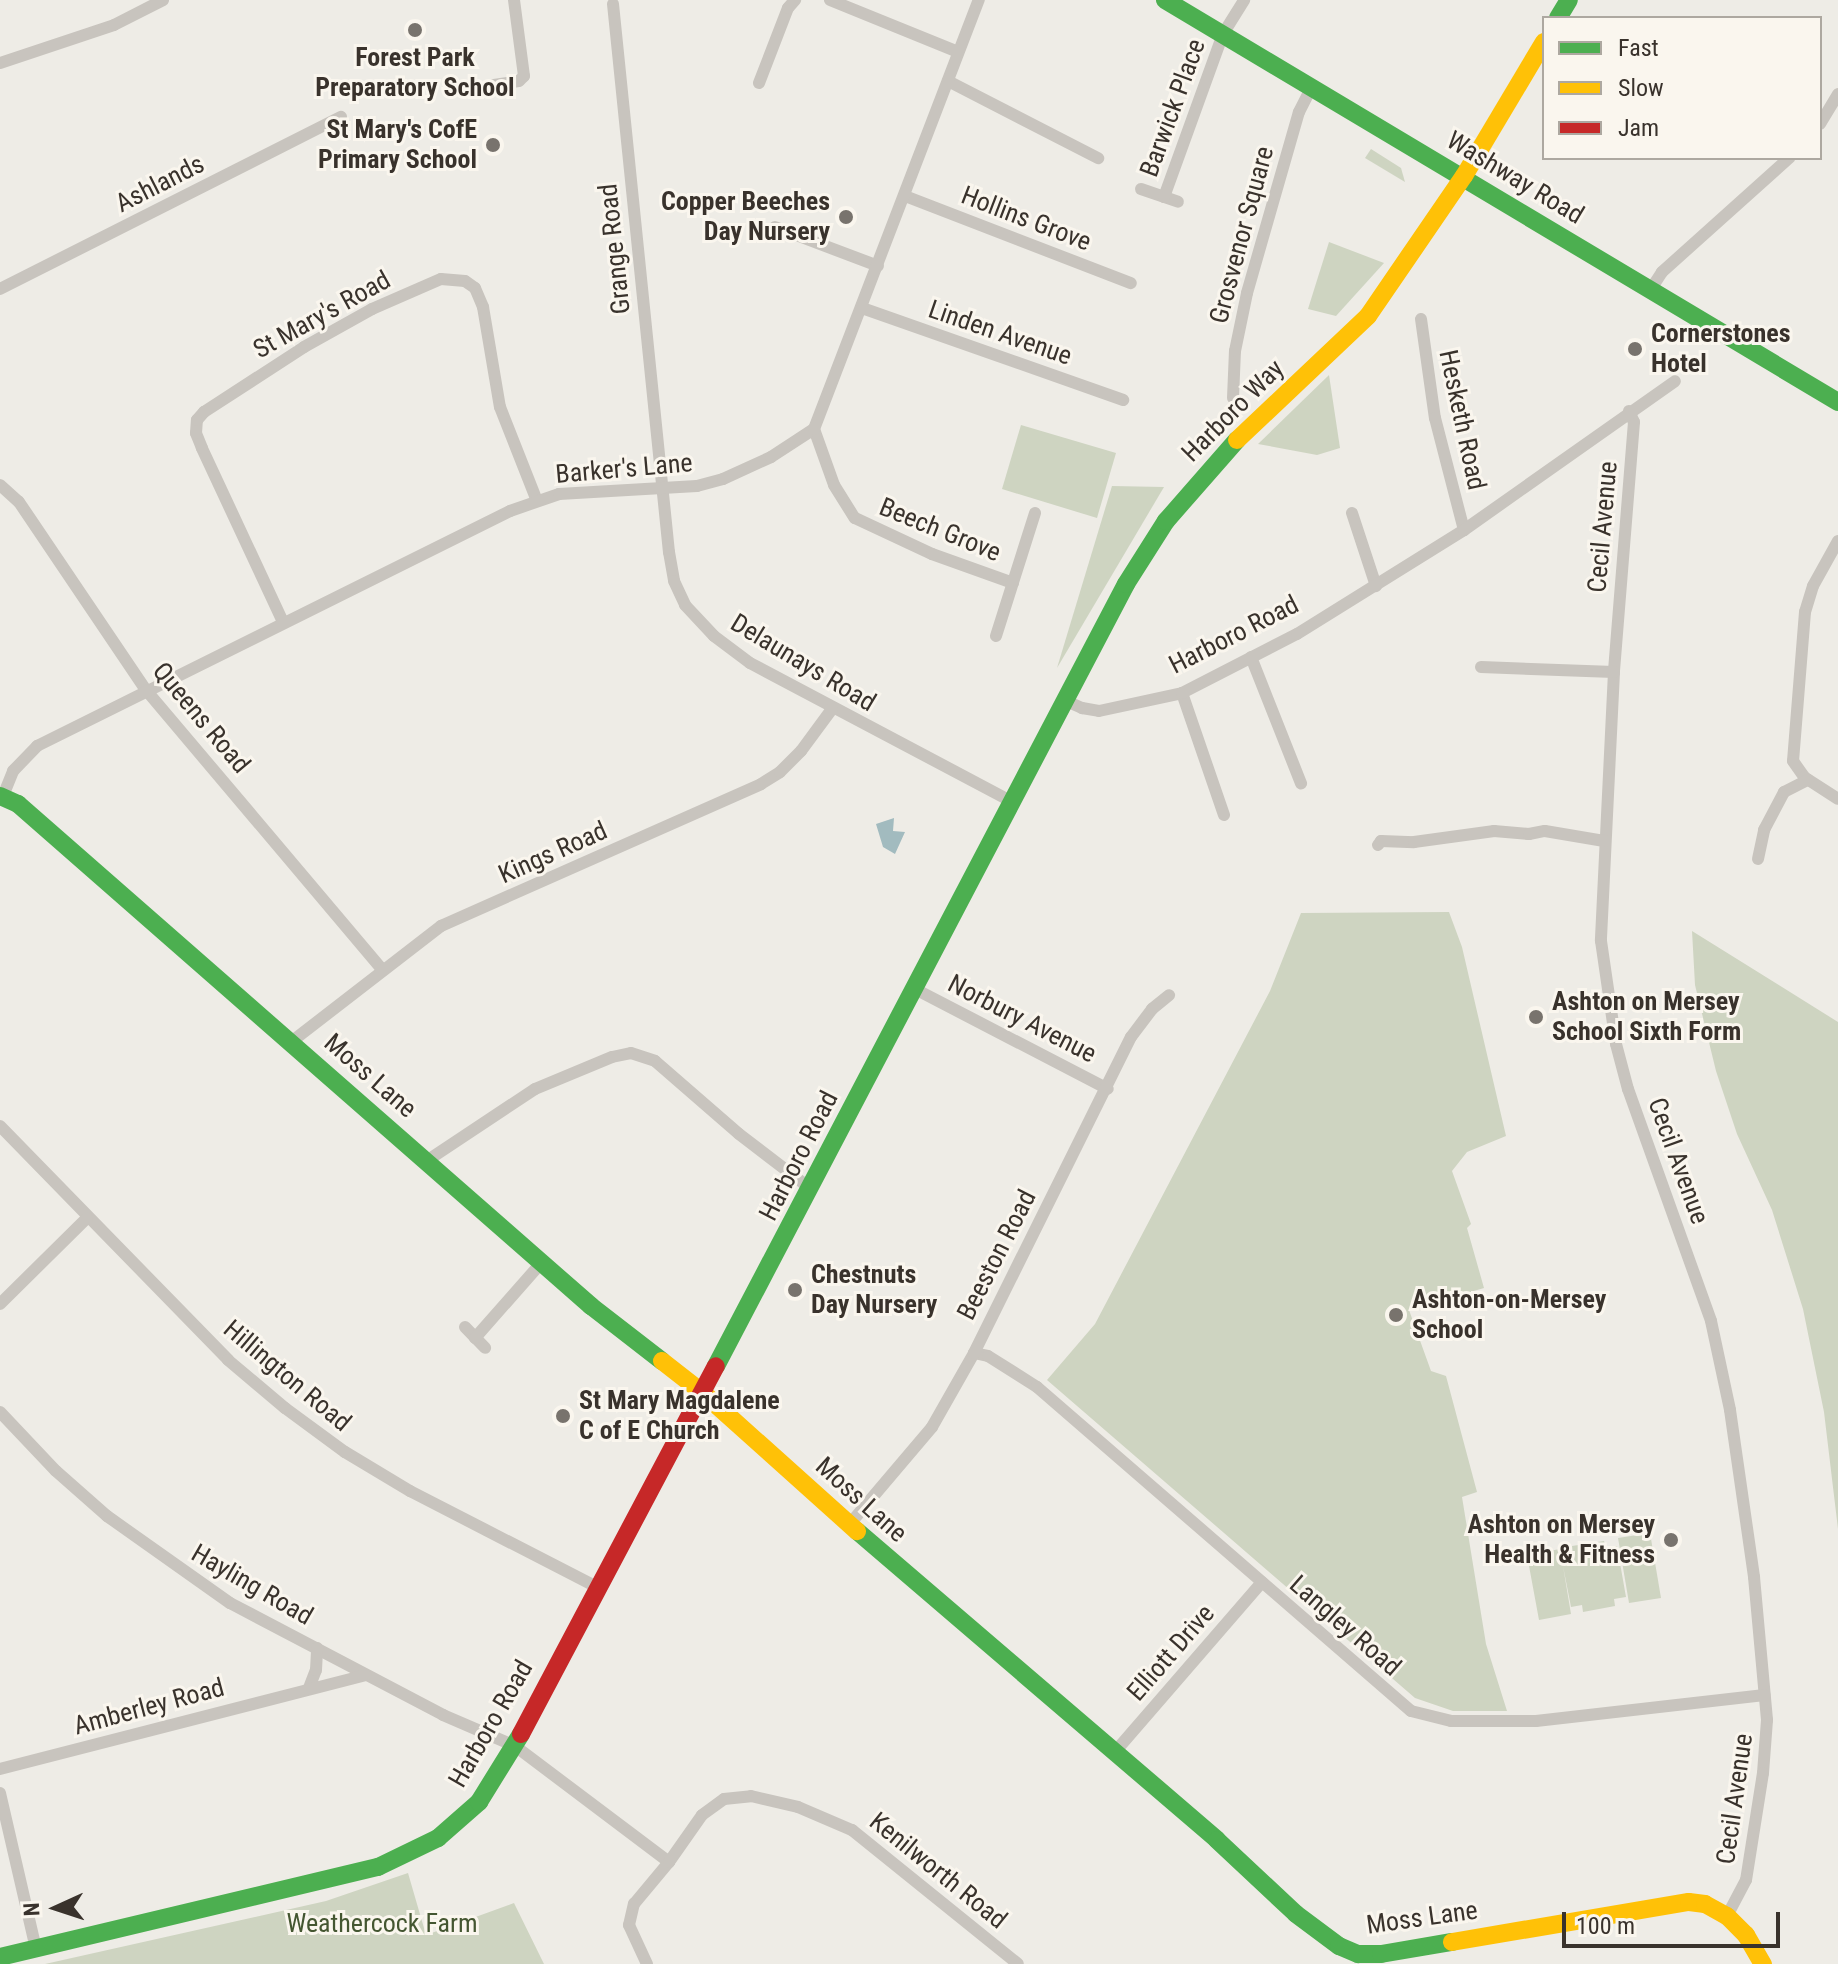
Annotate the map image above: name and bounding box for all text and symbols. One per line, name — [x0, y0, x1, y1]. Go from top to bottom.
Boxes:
legend — [1542, 16, 1822, 160]
marker: Forest Park Preparatory School — [406, 21, 424, 39]
text: Fast — [1618, 34, 1659, 62]
street label: Barwick Place — [1134, 35, 1212, 181]
place label: Forest Park Preparatory School — [315, 42, 515, 104]
text: Slow — [1618, 74, 1664, 102]
place label: St Mary's CofE Primary School — [318, 114, 477, 176]
text: Jam — [1618, 114, 1659, 142]
street label: Washway Road — [1441, 125, 1589, 231]
marker: St Mary's CofE Primary School — [484, 136, 502, 154]
street label: Grosvenor Square — [1203, 143, 1281, 327]
street label: Ashlands — [111, 148, 209, 220]
street label: Hollins Grove — [957, 180, 1095, 258]
street label: Grange Road — [593, 182, 637, 316]
place label: Copper Beeches Day Nursery — [661, 186, 830, 248]
marker: Copper Beeches Day Nursery — [837, 208, 855, 226]
street label: St Mary's Road — [248, 265, 396, 365]
street label: Linden Avenue — [924, 294, 1076, 372]
place label: Cornerstones Hotel — [1651, 318, 1791, 380]
marker: Cornerstones Hotel — [1626, 340, 1644, 358]
street label: Hesketh Road — [1432, 347, 1492, 493]
street label: Harboro Way — [1175, 353, 1291, 469]
street label: Barker's Lane — [554, 447, 694, 491]
street label: Cecil Avenue — [1582, 460, 1624, 594]
street label: Beech Grove — [875, 492, 1005, 568]
street label: Harboro Road — [1164, 589, 1304, 681]
street label: Delaunays Road — [725, 607, 881, 719]
street label: Queens Road — [146, 656, 256, 780]
street label: Kings Road — [494, 815, 612, 891]
street label: Norbury Avenue — [943, 968, 1101, 1070]
place label: Ashton on Mersey School Sixth Form — [1552, 986, 1741, 1048]
marker: Ashton on Mersey School Sixth Form — [1527, 1008, 1545, 1026]
street label: Moss Lane — [318, 1027, 422, 1125]
street label: Harboro Road — [753, 1086, 845, 1226]
street label: Cecil Avenue — [1641, 1094, 1715, 1228]
street label: Beeston Road — [951, 1185, 1043, 1325]
place label: Chestnuts Day Nursery — [811, 1259, 937, 1320]
marker: Chestnuts Day Nursery — [786, 1281, 804, 1299]
place label: Ashton-on-Mersey School — [1412, 1284, 1606, 1346]
marker: Ashton-on-Mersey School — [1387, 1306, 1405, 1324]
street label: Hillington Road — [217, 1314, 357, 1438]
place label: St Mary Magdalene C of E Church — [579, 1385, 780, 1446]
marker: St Mary Magdalene C of E Church — [554, 1407, 572, 1425]
street label: Moss Lane — [809, 1451, 913, 1549]
place label: Ashton on Mersey Health & Fitness — [1467, 1509, 1655, 1570]
marker: Ashton on Mersey Health & Fitness — [1662, 1531, 1680, 1549]
street label: Hayling Road — [186, 1538, 318, 1632]
street label: Langley Road — [1283, 1569, 1407, 1683]
street label: Elliott Drive — [1121, 1599, 1221, 1707]
street label: Harboro Road — [442, 1655, 540, 1793]
street label: Amberley Road — [70, 1672, 228, 1742]
street label: Cecil Avenue — [1710, 1732, 1760, 1866]
street label: Kenilworth Road — [863, 1806, 1013, 1936]
north arrow — [16, 1868, 96, 1948]
street label: Moss Lane — [1364, 1895, 1480, 1941]
scale bar — [1566, 1896, 1784, 1946]
text: N — [19, 1902, 44, 1917]
park label: Weathercock Farm — [287, 1908, 477, 1940]
text: 100 m — [1576, 1912, 1635, 1940]

